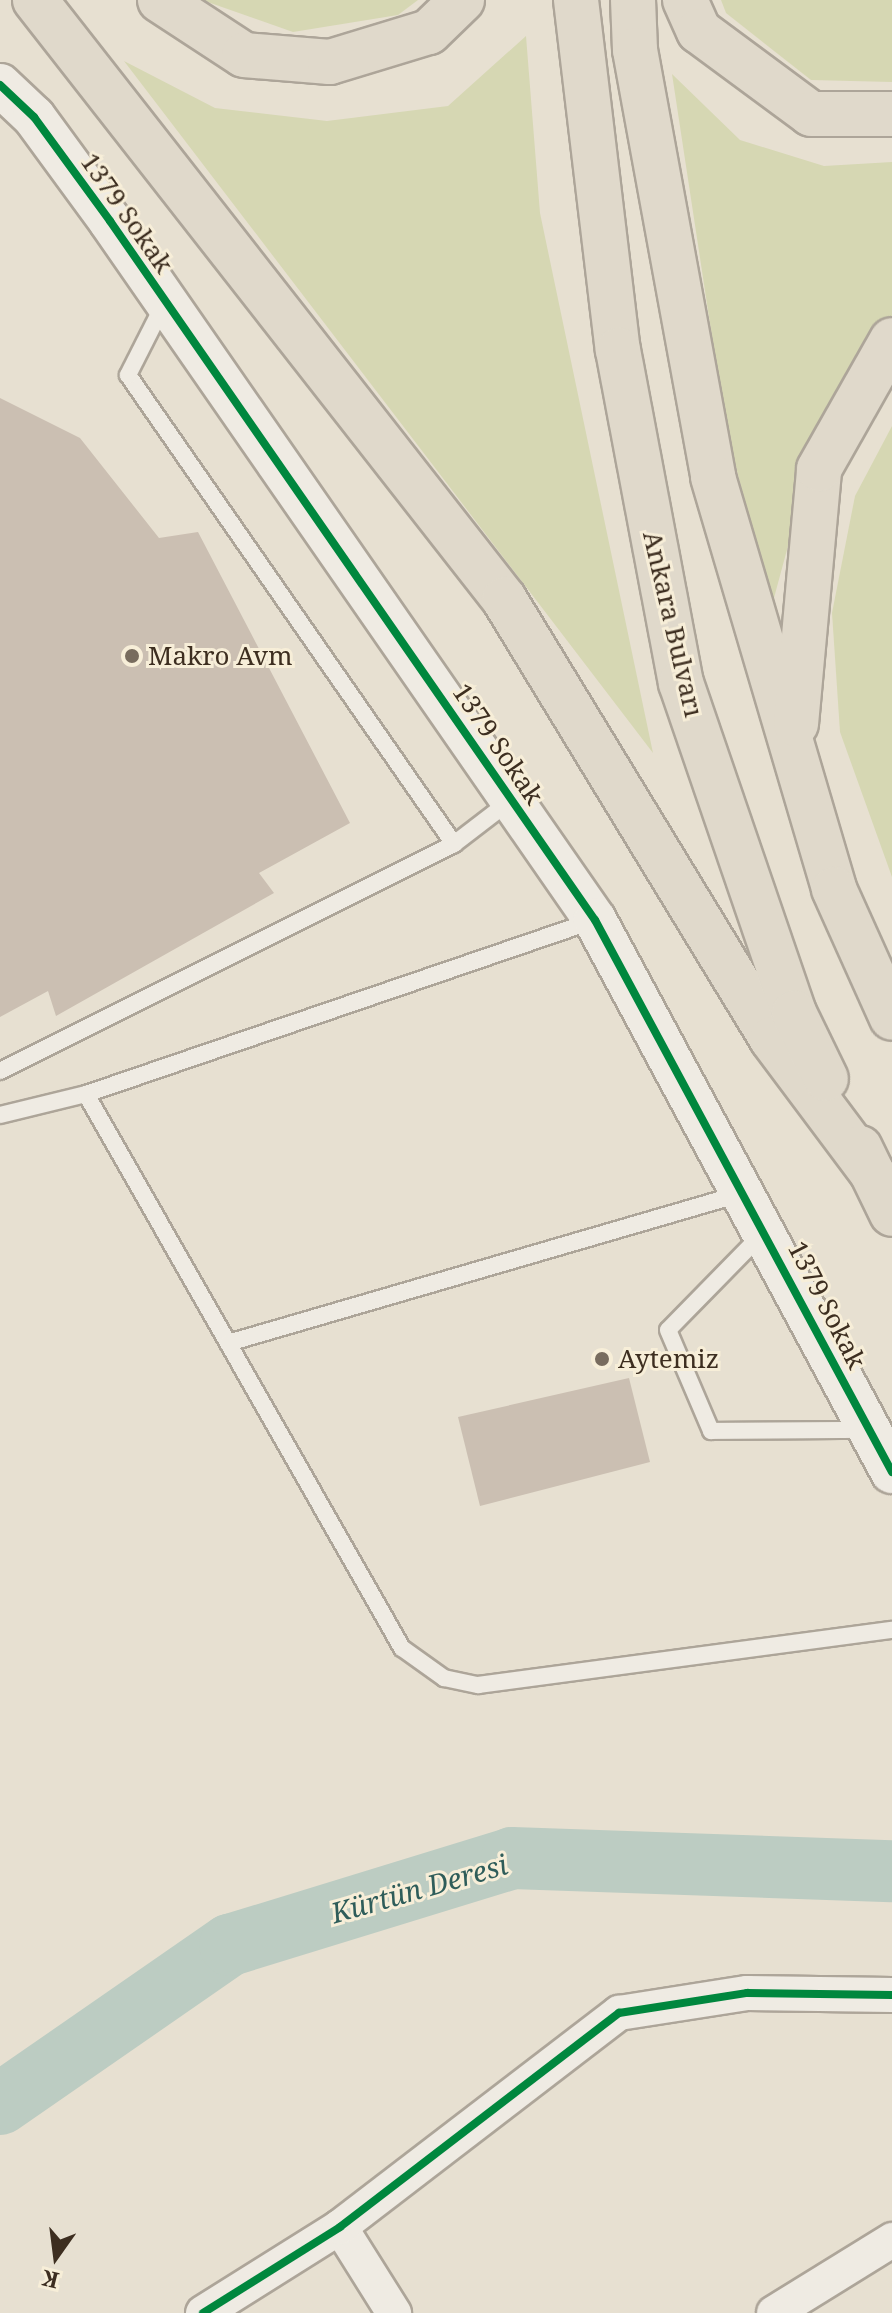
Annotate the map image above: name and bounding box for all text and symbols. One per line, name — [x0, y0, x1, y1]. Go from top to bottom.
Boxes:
street label: 1379 Sokak — [74, 147, 180, 279]
street label: Ankara Bulvarı — [636, 528, 710, 720]
place label: Makro Avm — [148, 640, 293, 672]
marker: Makro Avm — [123, 647, 141, 665]
street label: 1379 Sokak — [446, 678, 550, 810]
street label: 1379 Sokak — [782, 1236, 872, 1374]
place label: Aytemiz — [618, 1343, 719, 1375]
marker: Aytemiz — [593, 1350, 611, 1368]
water label: Kürtün Deresi — [327, 1847, 511, 1929]
north arrow — [16, 2217, 96, 2297]
text: K — [39, 2264, 62, 2297]

